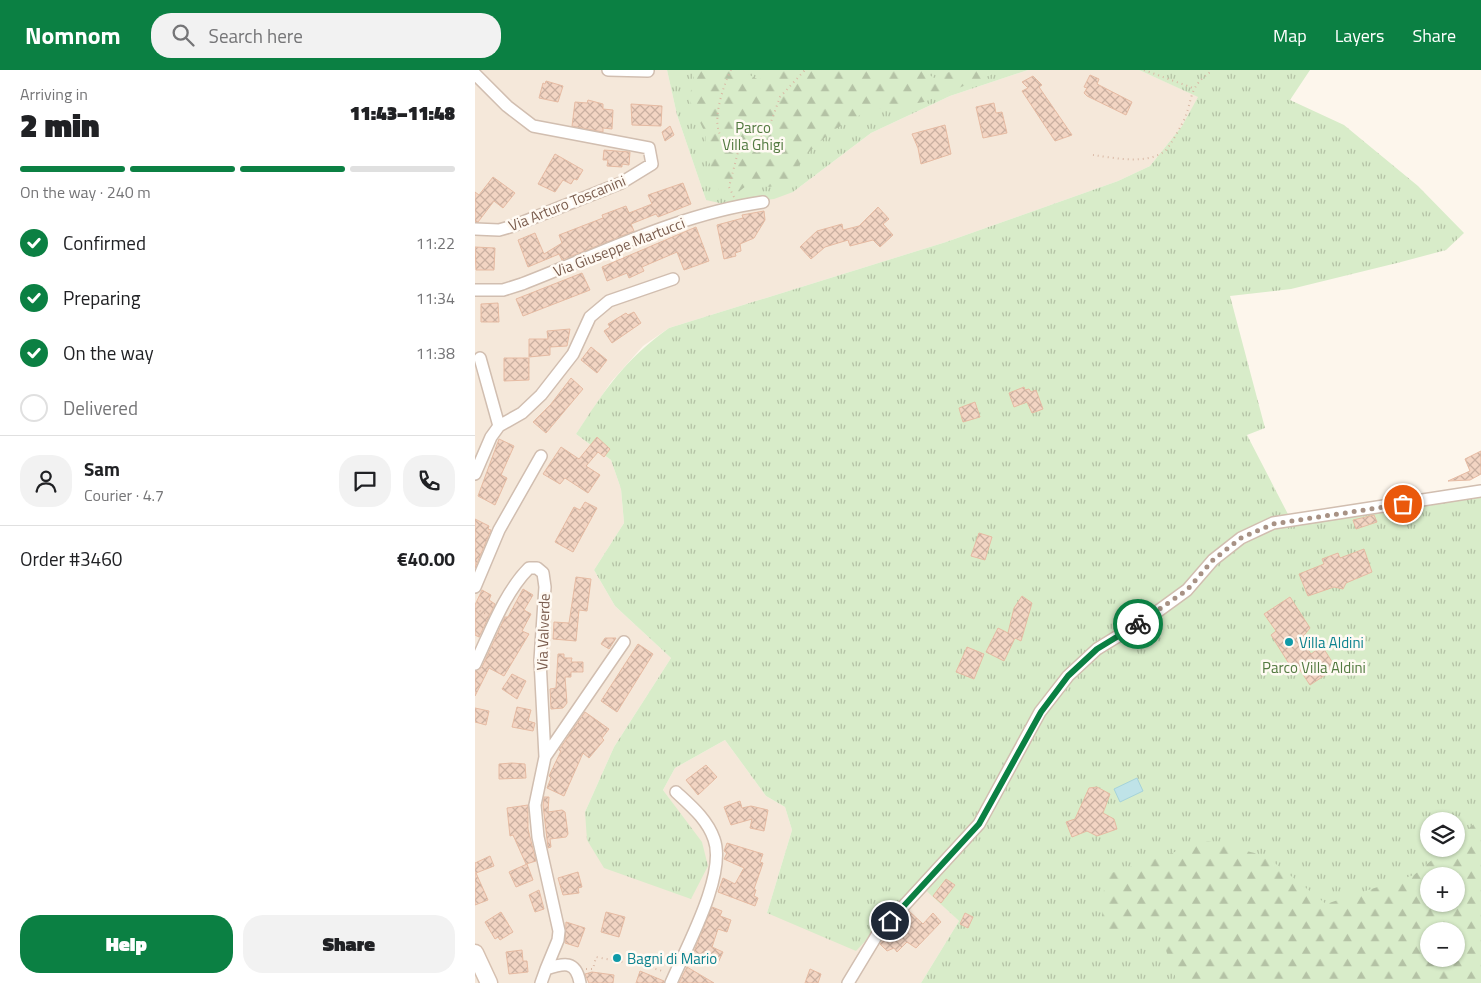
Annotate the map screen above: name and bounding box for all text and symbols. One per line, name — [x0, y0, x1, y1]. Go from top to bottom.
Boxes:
search box — [151, 13, 501, 58]
text: Nomnom — [25, 17, 121, 53]
icon: search — [169, 21, 197, 49]
text: Search here — [209, 21, 303, 50]
text: Map — [1273, 22, 1307, 49]
text: Layers — [1335, 22, 1384, 49]
text: Share — [1412, 22, 1456, 49]
text: Arriving in — [20, 82, 88, 106]
text: 11:43–11:48 — [350, 98, 455, 127]
text: 2 min — [20, 101, 100, 149]
park label: Parco Villa Ghigi — [722, 116, 784, 156]
street label: Via Arturo Toscanini — [505, 169, 629, 237]
text: On the way · 240 m — [20, 180, 151, 204]
street label: Via Giuseppe Martucci — [550, 211, 688, 283]
text: Confirmed — [63, 228, 146, 257]
icon: check — [20, 229, 48, 257]
text: 11:22 — [416, 231, 455, 255]
text: Preparing — [63, 283, 140, 312]
icon: check — [20, 284, 48, 312]
text: 11:34 — [416, 286, 455, 310]
text: On the way — [63, 338, 154, 367]
icon: check — [20, 339, 48, 367]
text: 11:38 — [416, 341, 455, 365]
text: Delivered — [63, 393, 138, 422]
text: Sam — [84, 454, 120, 483]
button: person — [20, 455, 72, 507]
button: chat — [339, 455, 391, 507]
button: phone — [403, 455, 455, 507]
text: Courier · 4.7 — [84, 483, 164, 507]
pin — [1382, 483, 1424, 525]
icon: bag — [1389, 490, 1417, 518]
text: Order #3460 — [20, 544, 122, 573]
text: €40.00 — [397, 544, 455, 573]
street label: Via Valverde — [530, 593, 556, 671]
courier — [1113, 599, 1163, 649]
icon: bike — [1124, 610, 1152, 638]
place label: Villa Aldini — [1299, 631, 1364, 654]
marker: Villa Aldini — [1283, 636, 1295, 648]
park label: Parco Villa Aldini — [1262, 656, 1366, 679]
map controls — [1420, 812, 1465, 967]
button: layers — [1420, 812, 1465, 857]
button: + — [1420, 867, 1465, 912]
pin — [869, 900, 911, 942]
icon: home — [876, 907, 904, 935]
button: Help — [20, 915, 233, 973]
button: Share — [243, 915, 455, 973]
button: − — [1420, 922, 1465, 967]
place label: Bagni di Mario — [627, 947, 717, 970]
marker: Bagni di Mario — [611, 952, 623, 964]

